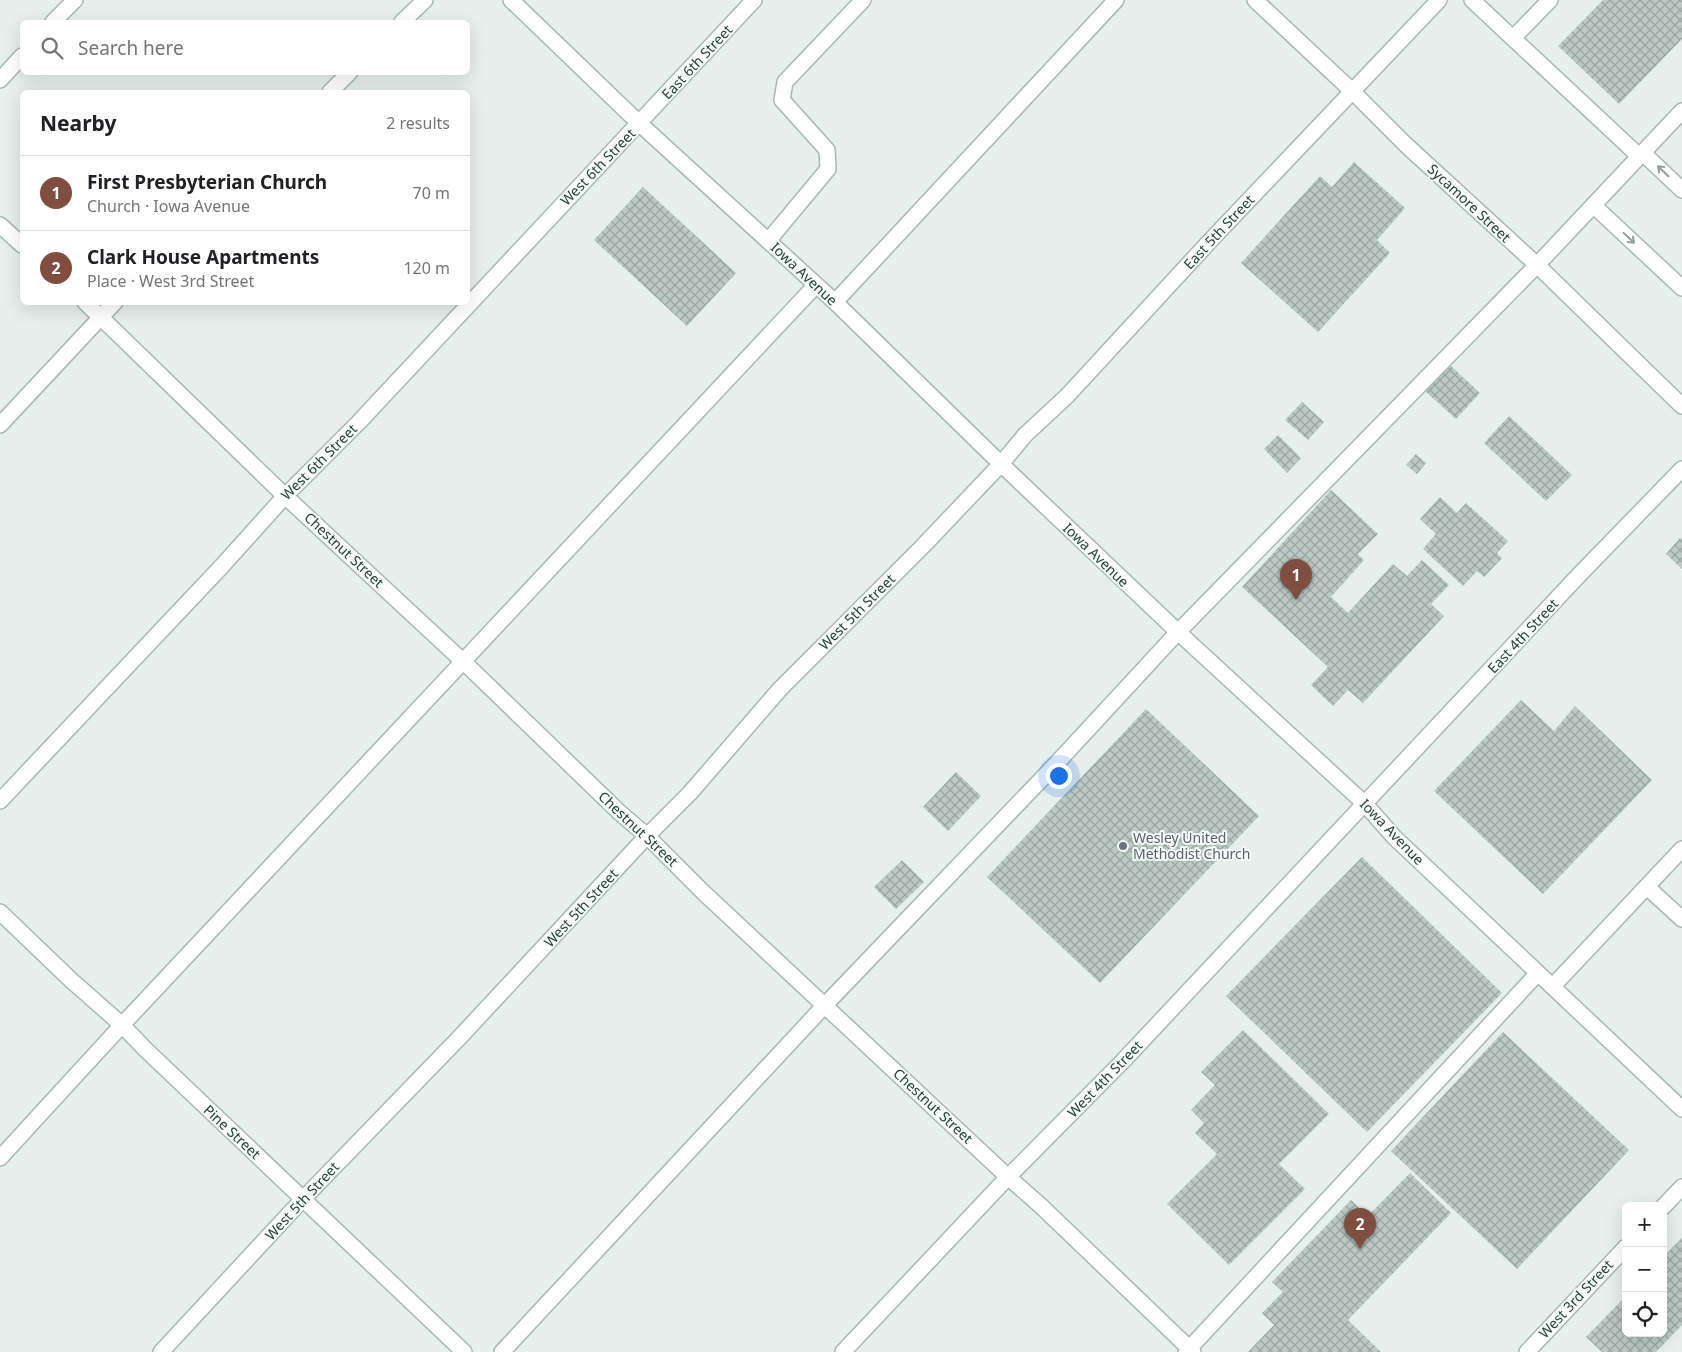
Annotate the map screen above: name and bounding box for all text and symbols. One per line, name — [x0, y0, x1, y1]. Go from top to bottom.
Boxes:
search box — [20, 20, 470, 75]
street label: East 6th Street — [657, 20, 736, 103]
icon: search — [38, 34, 66, 62]
text: Search here — [78, 35, 184, 61]
text: Nearby — [40, 109, 116, 137]
text: 2 results — [386, 112, 450, 134]
street label: West 6th Street — [556, 124, 639, 209]
street label: Sycamore Street — [1424, 159, 1515, 246]
one-way arrow — [1657, 166, 1669, 178]
text: First Presbyterian Church — [87, 169, 327, 195]
text: 1 — [51, 182, 61, 204]
text: 70 m — [413, 182, 450, 204]
street label: East 5th Street — [1179, 190, 1258, 273]
text: Church · Iowa Avenue — [87, 195, 250, 217]
one-way arrow — [1622, 232, 1635, 244]
street label: Iowa Avenue — [767, 238, 842, 309]
text: Clark House Apartments — [87, 244, 319, 270]
text: 2 — [51, 257, 61, 279]
text: 120 m — [403, 257, 450, 279]
text: Place · West 3rd Street — [87, 270, 254, 292]
street label: West 6th Street — [276, 419, 361, 504]
street label: Chestnut Street — [300, 508, 388, 591]
street label: Iowa Avenue — [1059, 518, 1133, 591]
pin: 1 — [1280, 559, 1312, 600]
street label: West 5th Street — [814, 569, 899, 654]
street label: East 4th Street — [1483, 594, 1562, 677]
your location — [1046, 763, 1072, 789]
street label: Chestnut Street — [594, 787, 682, 870]
street label: Iowa Avenue — [1356, 795, 1429, 869]
place label: Wesley United Methodist Church — [1133, 828, 1250, 863]
marker: Wesley United Methodist Church — [1117, 840, 1129, 852]
street label: West 5th Street — [539, 864, 622, 951]
street label: West 4th Street — [1063, 1036, 1146, 1121]
street label: Chestnut Street — [889, 1064, 977, 1147]
street label: Pine Street — [200, 1100, 265, 1163]
street label: West 5th Street — [260, 1157, 343, 1244]
map controls — [1622, 1202, 1667, 1337]
button: + — [1622, 1202, 1667, 1247]
pin: 2 — [1344, 1208, 1376, 1249]
button: − — [1622, 1247, 1667, 1292]
street label: West 3rd Street — [1534, 1255, 1617, 1342]
button: locate — [1622, 1292, 1667, 1337]

